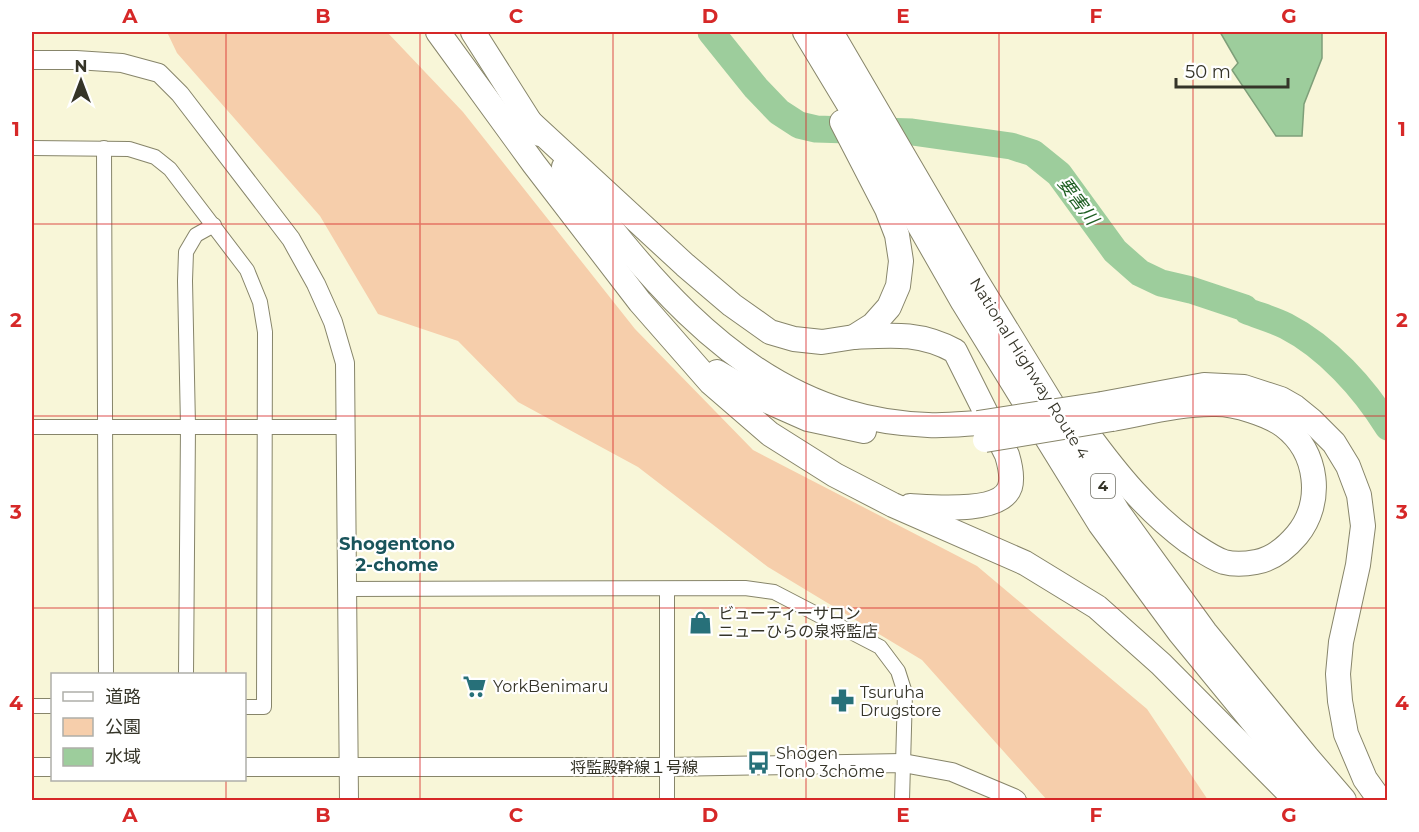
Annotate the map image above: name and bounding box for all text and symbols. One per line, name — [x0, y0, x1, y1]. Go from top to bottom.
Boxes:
text: A — [121, 4, 138, 28]
text: B — [315, 4, 331, 28]
text: C — [509, 4, 524, 28]
text: D — [702, 4, 718, 28]
text: E — [896, 4, 910, 28]
text: F — [1090, 4, 1103, 28]
text: G — [1281, 4, 1297, 28]
north arrow — [51, 51, 111, 111]
scale bar — [1176, 51, 1288, 89]
text: N — [75, 57, 87, 76]
text: 50 m — [1185, 61, 1231, 83]
text: 1 — [12, 117, 20, 141]
text: 1 — [1398, 117, 1406, 141]
water label: 要害川 — [1053, 173, 1104, 231]
street label: National Highway Route 4 — [966, 274, 1093, 463]
text: 2 — [10, 308, 22, 332]
text: 2 — [1396, 308, 1408, 332]
road number: 4 — [1091, 474, 1115, 498]
text: 3 — [9, 500, 22, 524]
text: 3 — [1395, 500, 1408, 524]
district label: Shogentono 2-chome — [339, 533, 455, 576]
place label: ビューティーサロン ニューひらの泉将監店 — [718, 604, 878, 641]
shop icon: ビューティーサロン ニューひらの泉将監店 — [687, 609, 713, 635]
legend — [51, 673, 246, 781]
supermarket icon: YorkBenimaru — [462, 673, 488, 699]
place label: YorkBenimaru — [493, 677, 609, 696]
place label: Tsuruha Drugstore — [860, 683, 941, 720]
text: 道路 — [105, 686, 141, 708]
pharmacy icon: Tsuruha Drugstore — [829, 688, 855, 714]
text: 4 — [9, 691, 23, 715]
text: 4 — [1395, 691, 1409, 715]
text: 公園 — [105, 716, 141, 738]
place label: Shōgen Tono 3chōme — [776, 744, 885, 781]
text: 水域 — [105, 746, 141, 768]
bus stop icon: Shōgen Tono 3chōme — [745, 749, 771, 775]
street label: 将監殿幹線１号線 — [570, 758, 698, 777]
text: A — [121, 803, 138, 827]
text: B — [315, 803, 331, 827]
text: C — [509, 803, 524, 827]
text: D — [702, 803, 718, 827]
text: E — [896, 803, 910, 827]
text: F — [1090, 803, 1103, 827]
text: G — [1281, 803, 1297, 827]

